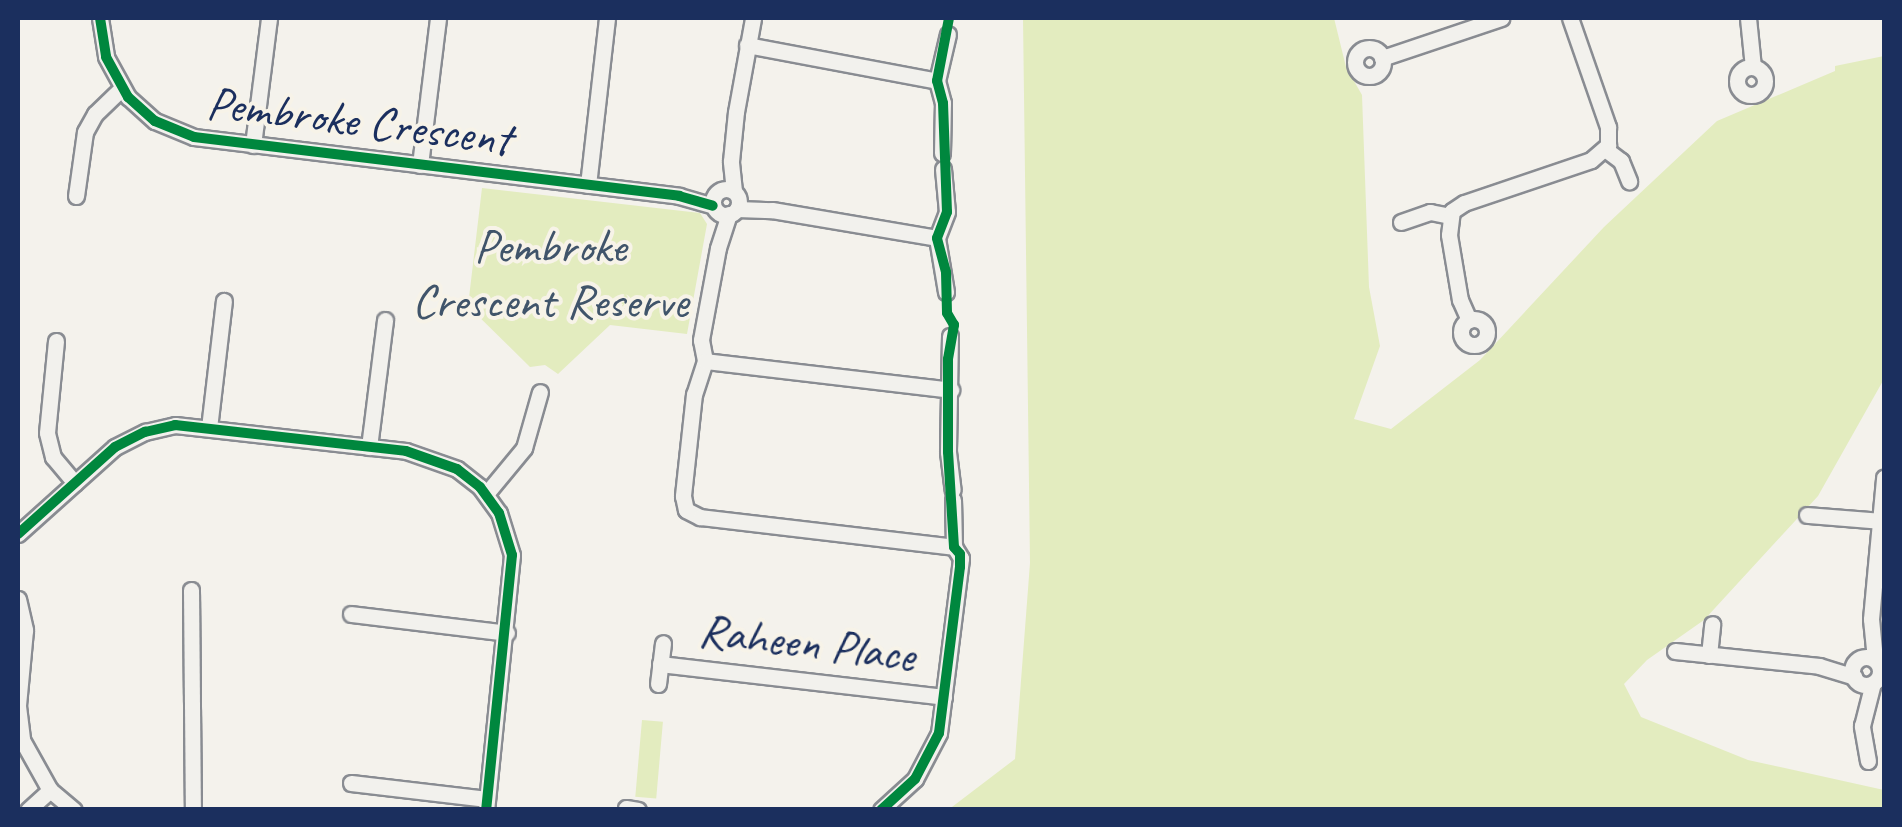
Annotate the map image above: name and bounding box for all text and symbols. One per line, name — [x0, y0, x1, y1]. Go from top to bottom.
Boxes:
street label: Pembroke Crescent — [203, 74, 515, 168]
park label: Pembroke Crescent Reserve — [412, 217, 688, 330]
street label: Raheen Place — [696, 601, 918, 685]

